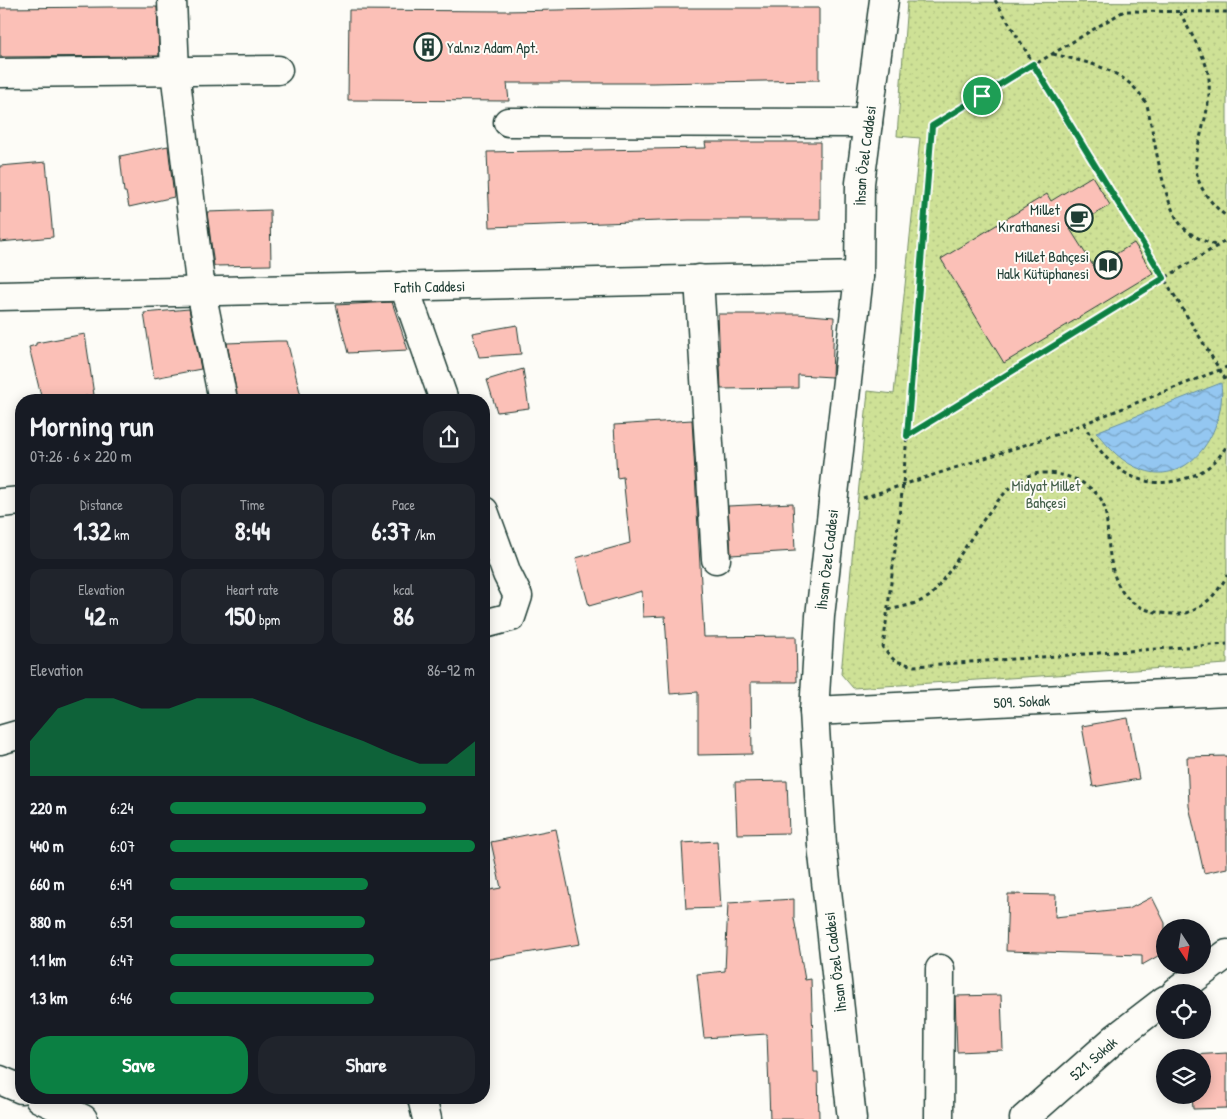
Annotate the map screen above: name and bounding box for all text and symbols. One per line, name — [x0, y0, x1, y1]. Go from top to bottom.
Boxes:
building icon: Yalnız Adam Apt. — [413, 32, 443, 62]
place label: Yalnız Adam Apt. — [447, 37, 538, 58]
pin — [961, 75, 1003, 117]
icon: arrive — [968, 82, 996, 110]
street label: İhsan Özel Caddesi — [849, 104, 881, 206]
place label: Millet Kırathanesi — [998, 199, 1061, 237]
cafe icon: Millet Kırathanesi — [1064, 203, 1094, 233]
place label: Millet Bahçesi Halk Kütüphanesi — [997, 246, 1089, 284]
library icon: Millet Bahçesi Halk Kütüphanesi — [1093, 250, 1123, 280]
street label: Fatih Caddesi — [393, 275, 466, 297]
text: Morning run — [30, 407, 154, 445]
button: share — [423, 411, 475, 463]
text: 07:26 · 6 × 220 m — [30, 445, 132, 467]
park label: Midyat Millet Bahçesi — [1012, 475, 1081, 513]
text: Distance — [80, 495, 123, 514]
text: Time — [240, 495, 265, 514]
text: Pace — [392, 495, 415, 514]
street label: İhsan Özel Caddesi — [810, 508, 843, 611]
text: 1.32 — [74, 514, 111, 548]
text: 8:44 — [235, 514, 270, 548]
text: 6:37 — [372, 514, 411, 548]
text: km — [111, 525, 129, 544]
text: /km — [411, 525, 435, 544]
text: Elevation — [78, 580, 125, 599]
text: Heart rate — [226, 580, 279, 599]
text: kcal — [393, 580, 414, 599]
text: 42 — [85, 599, 106, 633]
text: 150 — [225, 599, 256, 633]
text: 86 — [393, 599, 414, 633]
text: m — [106, 610, 118, 629]
text: bpm — [256, 610, 280, 629]
text: Elevation — [30, 659, 83, 681]
text: 86–92 m — [427, 659, 475, 681]
street label: 509. Sokak — [993, 689, 1051, 713]
text: 220 m — [30, 797, 67, 819]
text: 6:24 — [110, 797, 134, 819]
text: 440 m — [30, 835, 64, 857]
text: 6:07 — [110, 835, 135, 857]
text: 660 m — [30, 873, 65, 895]
text: 6:49 — [110, 873, 132, 895]
text: 880 m — [30, 911, 66, 933]
text: 6:51 — [110, 911, 133, 933]
street label: İhsan Özel Caddesi — [818, 911, 852, 1013]
north arrow — [1156, 919, 1211, 974]
map controls — [1156, 919, 1211, 1104]
text: 1.1 km — [30, 949, 66, 971]
text: 6:47 — [110, 949, 134, 971]
button: locate — [1156, 984, 1211, 1039]
text: 1.3 km — [30, 987, 68, 1009]
text: 6:46 — [110, 987, 132, 1009]
street label: 521. Sokak — [1065, 1031, 1121, 1085]
button: Save — [30, 1036, 248, 1094]
button: Share — [258, 1036, 475, 1094]
button: layers — [1156, 1049, 1211, 1104]

